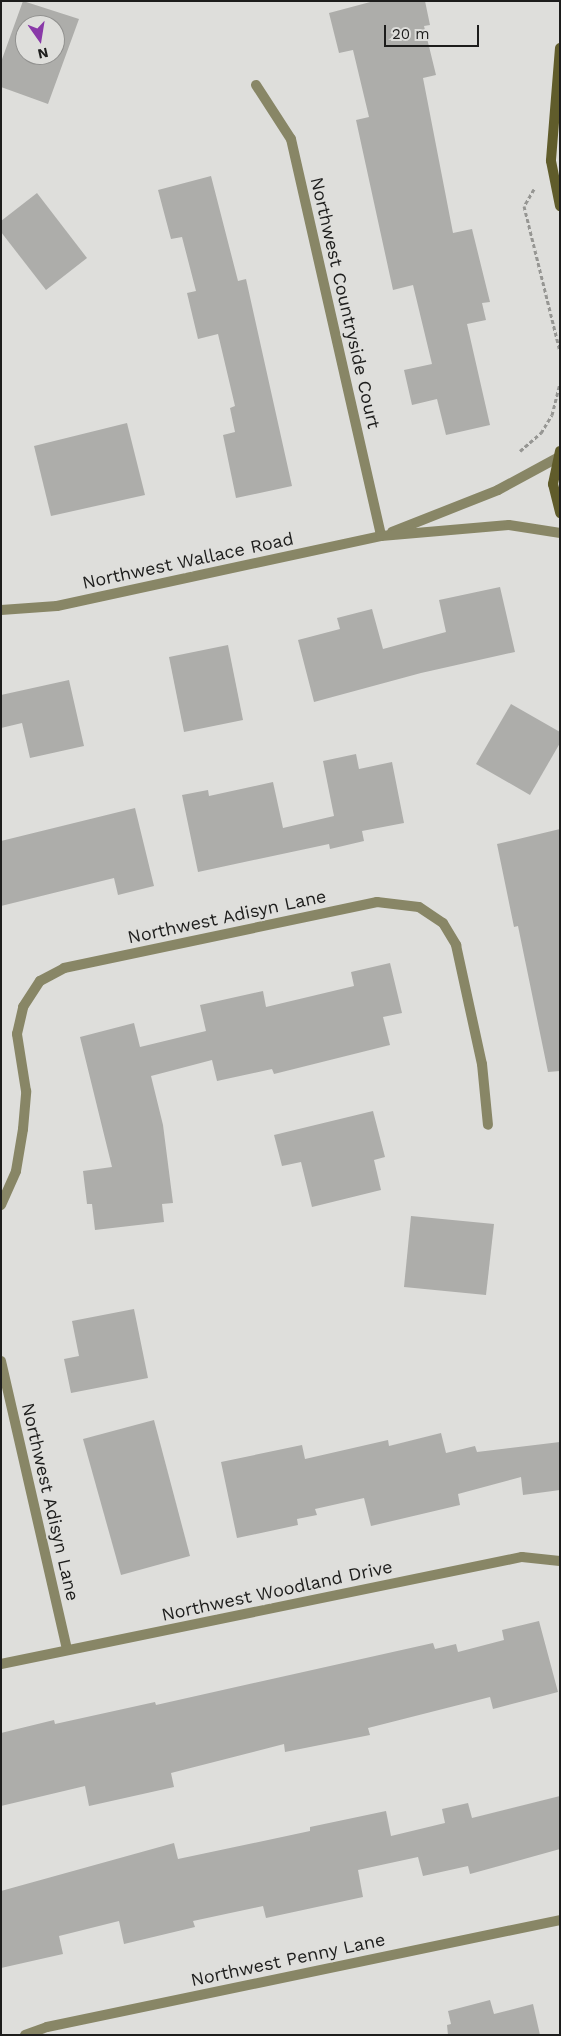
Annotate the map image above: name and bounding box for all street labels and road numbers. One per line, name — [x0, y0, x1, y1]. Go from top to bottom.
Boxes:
street label: Northwest Countryside Court — [306, 175, 384, 431]
street label: Northwest Wallace Road — [80, 528, 296, 594]
street label: Northwest Adisyn Lane — [125, 885, 329, 949]
street label: Northwest Adisyn Lane — [17, 1401, 83, 1603]
street label: Northwest Woodland Drive — [159, 1556, 395, 1626]
street label: Northwest Penny Lane — [189, 1929, 387, 1991]

